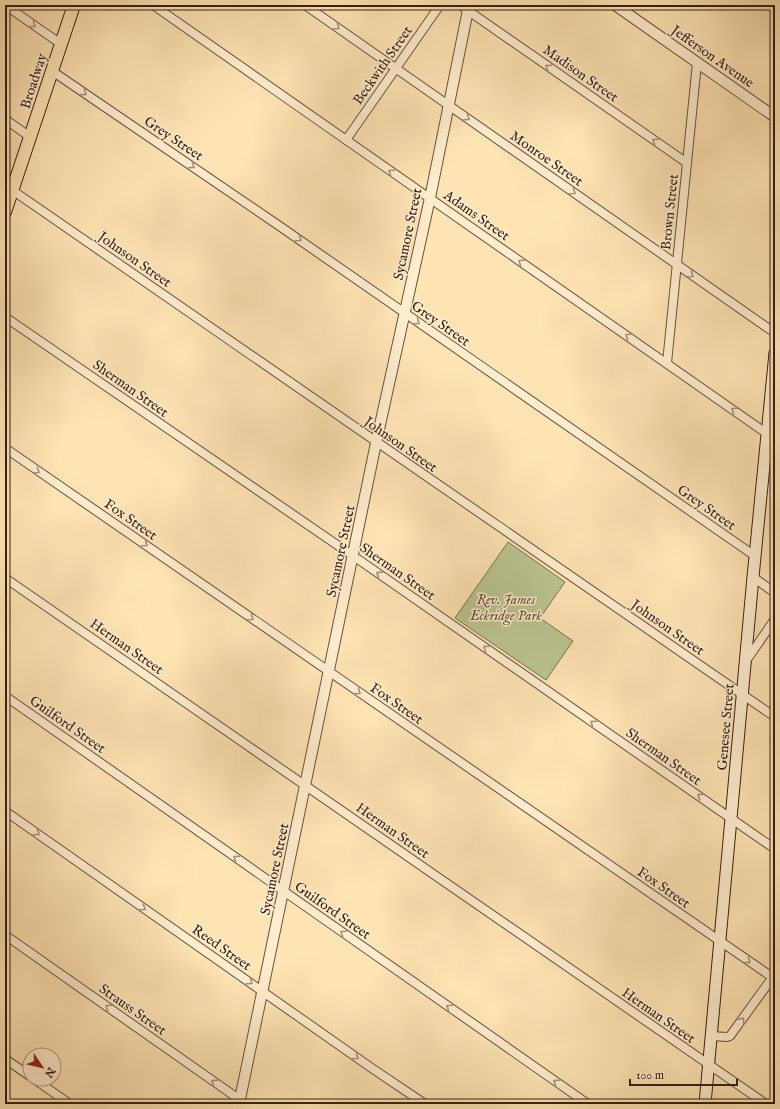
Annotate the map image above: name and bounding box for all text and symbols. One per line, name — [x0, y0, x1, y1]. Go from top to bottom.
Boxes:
one-way arrow — [29, 20, 36, 27]
street label: Jefferson Avenue — [666, 20, 758, 92]
one-way arrow — [333, 22, 340, 30]
street label: Beckwith Street — [349, 23, 417, 108]
street label: Madison Street — [539, 41, 622, 107]
street label: Broadway — [17, 51, 51, 111]
one-way arrow — [545, 64, 552, 72]
one-way arrow — [80, 88, 87, 96]
street label: Grey Street — [140, 113, 207, 165]
one-way arrow — [462, 113, 469, 120]
street label: Monroe Street — [506, 127, 587, 191]
one-way arrow — [652, 138, 659, 146]
one-way arrow — [187, 161, 194, 168]
one-way arrow — [389, 170, 396, 177]
street label: Brown Street — [657, 173, 683, 251]
street label: Sycamore Street — [389, 186, 427, 282]
street label: Adams Street — [439, 186, 513, 245]
one-way arrow — [569, 187, 576, 195]
street label: Johnson Street — [93, 227, 175, 292]
one-way arrow — [295, 234, 302, 242]
one-way arrow — [518, 259, 525, 267]
one-way arrow — [687, 270, 694, 278]
street label: Grey Street — [408, 297, 473, 351]
one-way arrow — [413, 317, 420, 325]
one-way arrow — [625, 334, 632, 341]
street label: Sherman Street — [89, 356, 172, 422]
one-way arrow — [732, 408, 739, 415]
street label: Johnson Street — [359, 412, 441, 477]
one-way arrow — [33, 466, 40, 474]
street label: Grey Street — [674, 481, 739, 535]
street label: Fox Street — [100, 495, 161, 545]
street label: Sycamore Street — [322, 503, 360, 599]
one-way arrow — [140, 539, 147, 546]
street label: Sherman Street — [356, 539, 439, 605]
one-way arrow — [377, 572, 384, 579]
park label: Rev. James Eckridge Park — [469, 591, 542, 626]
street label: Johnson Street — [626, 595, 708, 660]
one-way arrow — [247, 613, 254, 620]
street label: Herman Street — [86, 615, 167, 679]
one-way arrow — [483, 645, 490, 653]
street label: Fox Street — [366, 679, 427, 729]
street label: Genesee Street — [713, 683, 739, 771]
one-way arrow — [354, 687, 361, 695]
street label: Guilford Street — [26, 692, 109, 758]
one-way arrow — [590, 721, 597, 728]
street label: Sherman Street — [622, 724, 705, 790]
one-way arrow — [697, 794, 704, 801]
street label: Herman Street — [352, 799, 433, 863]
street label: Sycamore Street — [256, 821, 294, 917]
one-way arrow — [33, 828, 40, 836]
one-way arrow — [234, 856, 241, 863]
street label: Fox Street — [633, 863, 694, 913]
street label: Guilford Street — [291, 878, 374, 944]
one-way arrow — [139, 903, 146, 910]
street label: Reed Street — [188, 921, 255, 975]
one-way arrow — [340, 930, 347, 938]
one-way arrow — [743, 956, 750, 963]
one-way arrow — [246, 977, 253, 985]
street label: Strauss Street — [95, 980, 170, 1040]
street label: Herman Street — [618, 984, 699, 1048]
one-way arrow — [105, 1005, 112, 1012]
one-way arrow — [447, 1005, 454, 1012]
one-way arrow — [737, 1017, 744, 1024]
north arrow — [22, 1047, 62, 1087]
one-way arrow — [352, 1052, 359, 1060]
scale bar — [630, 1061, 737, 1087]
text: N — [41, 1063, 58, 1080]
text: 100 m — [636, 1068, 664, 1083]
one-way arrow — [211, 1079, 218, 1087]
one-way arrow — [553, 1079, 560, 1087]

